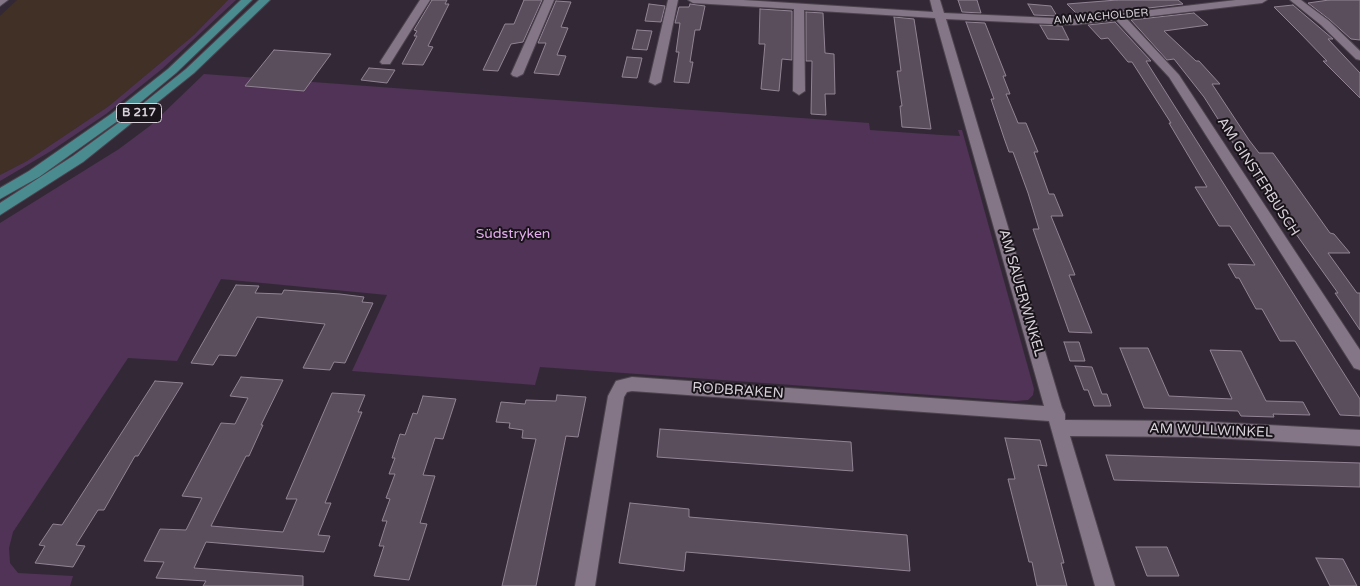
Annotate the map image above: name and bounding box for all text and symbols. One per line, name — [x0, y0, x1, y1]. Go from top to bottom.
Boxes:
street label: AM WACHOLDER — [1053, 6, 1149, 28]
road number: B 217 — [116, 104, 162, 122]
street label: AM GINSTERBUSCH — [1213, 114, 1303, 240]
park label: Südstryken — [476, 226, 550, 242]
street label: AM SAUERWINKEL — [995, 227, 1047, 359]
street label: RODBRAKEN — [692, 379, 784, 403]
street label: AM WULLWINKEL — [1149, 420, 1273, 442]

